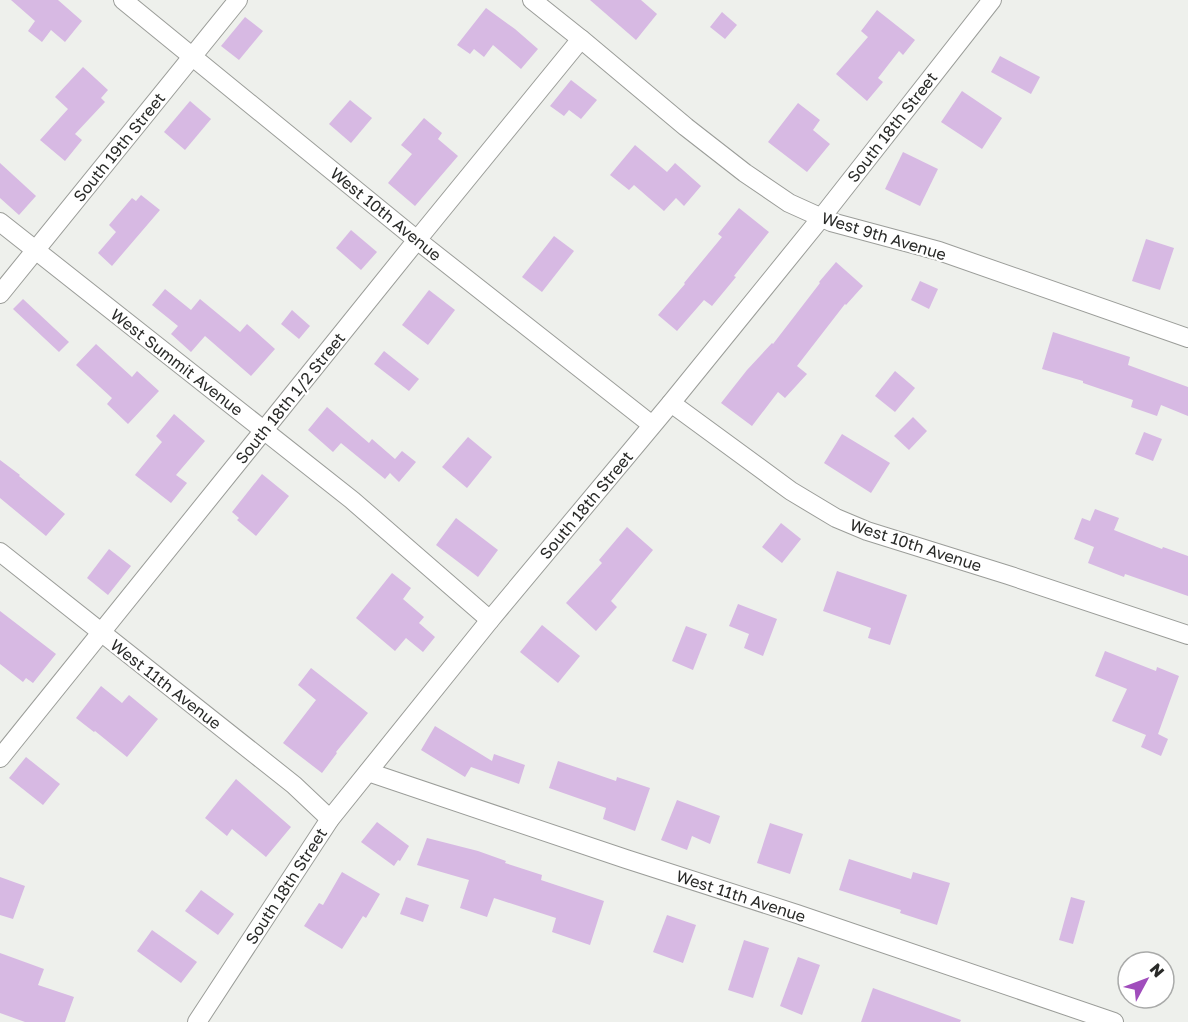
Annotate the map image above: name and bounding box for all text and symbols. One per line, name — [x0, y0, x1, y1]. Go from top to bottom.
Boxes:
street label: South 18th Street — [843, 68, 941, 186]
street label: South 19th Street — [69, 88, 169, 206]
street label: West 10th Avenue — [326, 163, 446, 265]
street label: West 9th Avenue — [819, 208, 949, 264]
street label: West Summit Avenue — [107, 304, 247, 420]
street label: South 18th 1/2 Street — [231, 328, 349, 468]
street label: South 18th Street — [535, 447, 637, 563]
street label: West 10th Avenue — [848, 514, 984, 576]
street label: West 11th Avenue — [107, 635, 225, 733]
street label: South 18th Street — [241, 824, 331, 948]
street label: West 11th Avenue — [674, 866, 808, 926]
north arrow — [1116, 950, 1176, 1010]
text: N — [1146, 959, 1169, 981]

